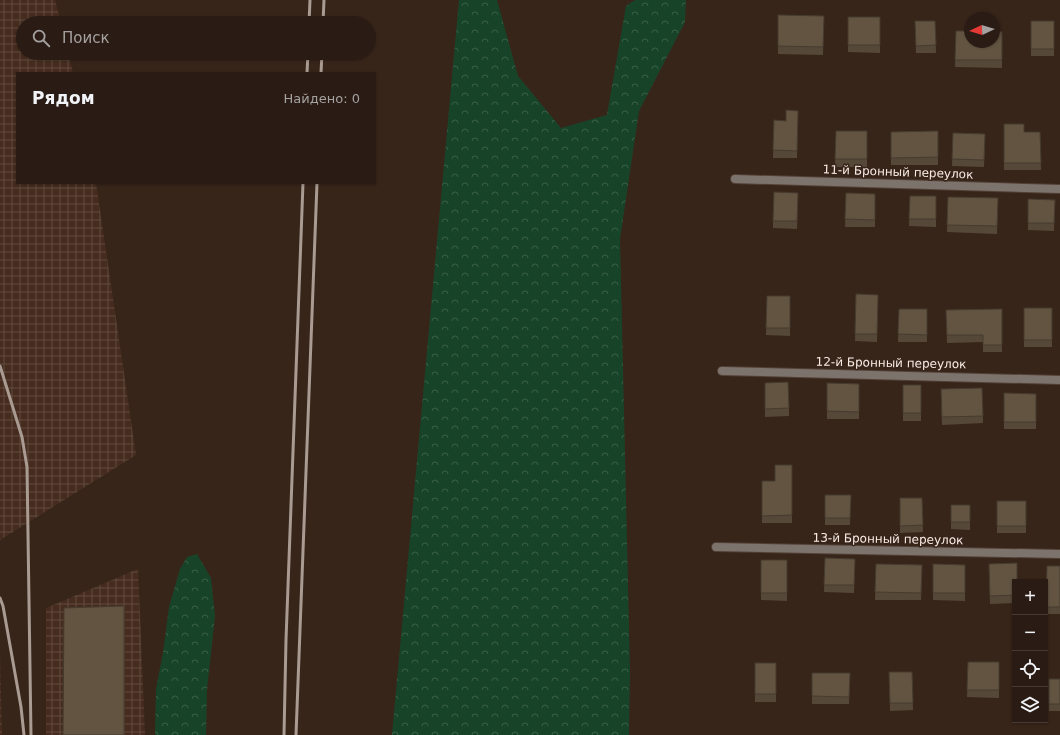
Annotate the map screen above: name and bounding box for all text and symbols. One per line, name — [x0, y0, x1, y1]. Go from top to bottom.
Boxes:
north arrow — [964, 12, 1000, 48]
search box — [16, 16, 376, 60]
icon: search — [30, 27, 52, 49]
text: Поиск — [62, 29, 110, 47]
text: Рядом — [32, 88, 95, 108]
text: Найдено: 0 — [284, 91, 360, 106]
street label: 11-й Бронный переулок — [822, 162, 974, 182]
street label: 12-й Бронный переулок — [815, 355, 967, 371]
street label: 13-й Бронный переулок — [812, 531, 964, 547]
map controls — [1012, 579, 1048, 723]
button: + — [1012, 579, 1048, 615]
button: − — [1012, 615, 1048, 651]
button: locate — [1012, 651, 1048, 687]
button: layers — [1012, 687, 1048, 723]

